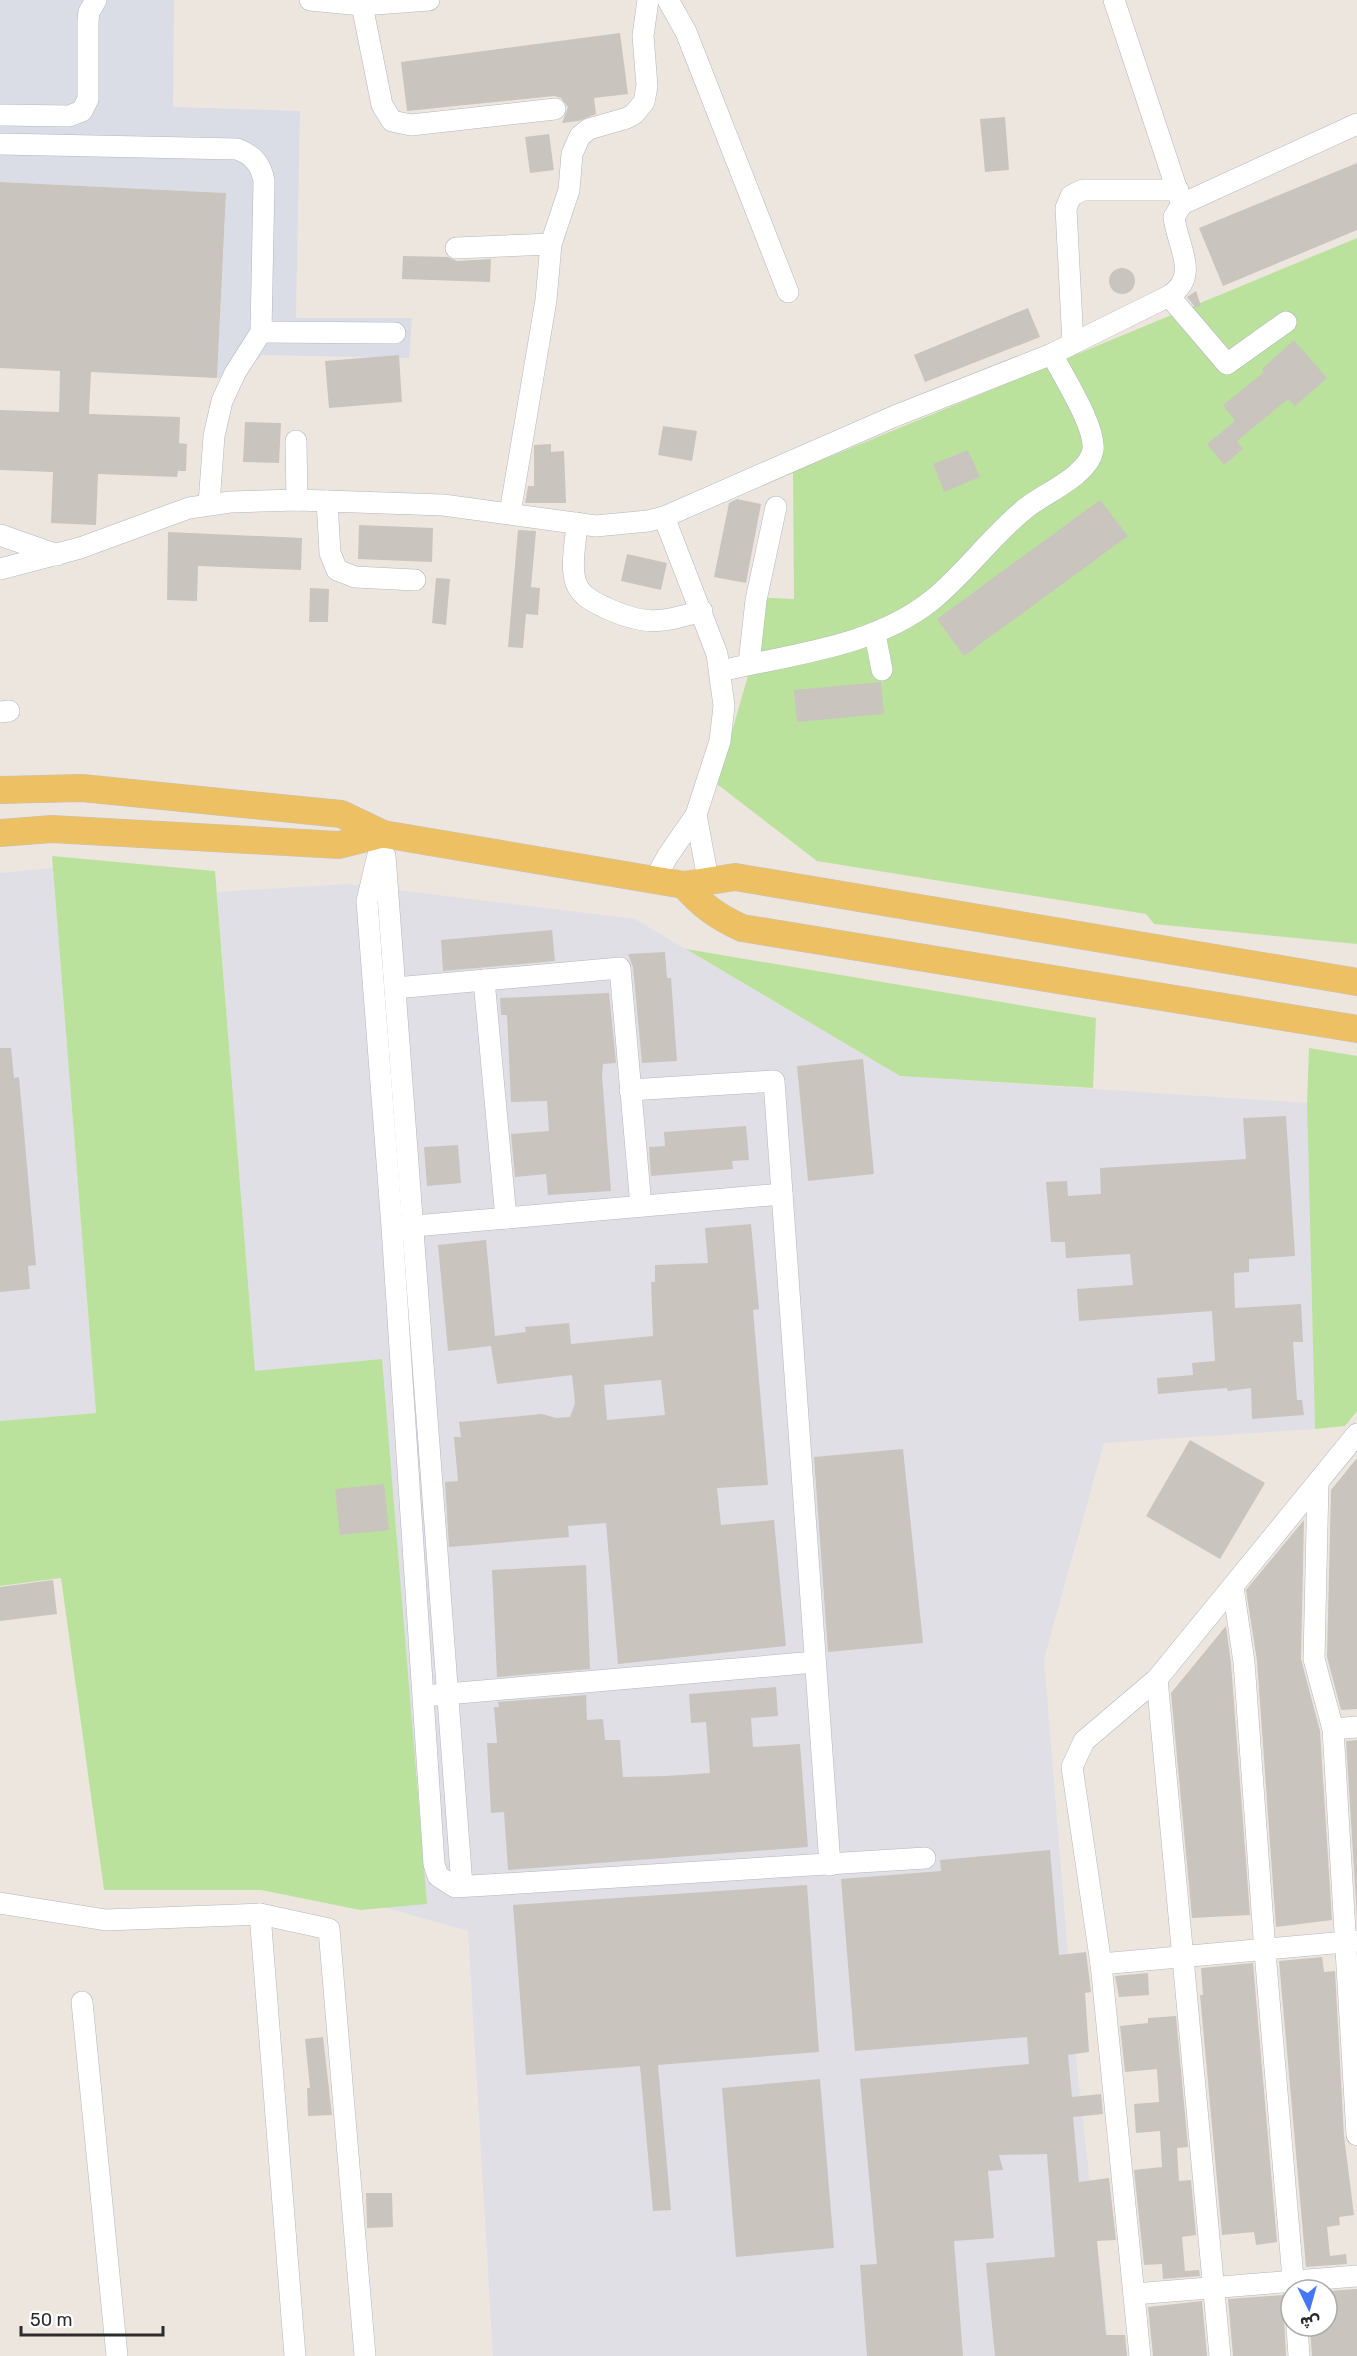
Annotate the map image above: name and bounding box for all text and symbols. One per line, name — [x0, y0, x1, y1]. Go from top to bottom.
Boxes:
north arrow — [1279, 2278, 1339, 2338]
scale bar — [21, 2299, 164, 2337]
text: 50 m — [30, 2309, 73, 2331]
text: ش — [1299, 2312, 1321, 2333]

